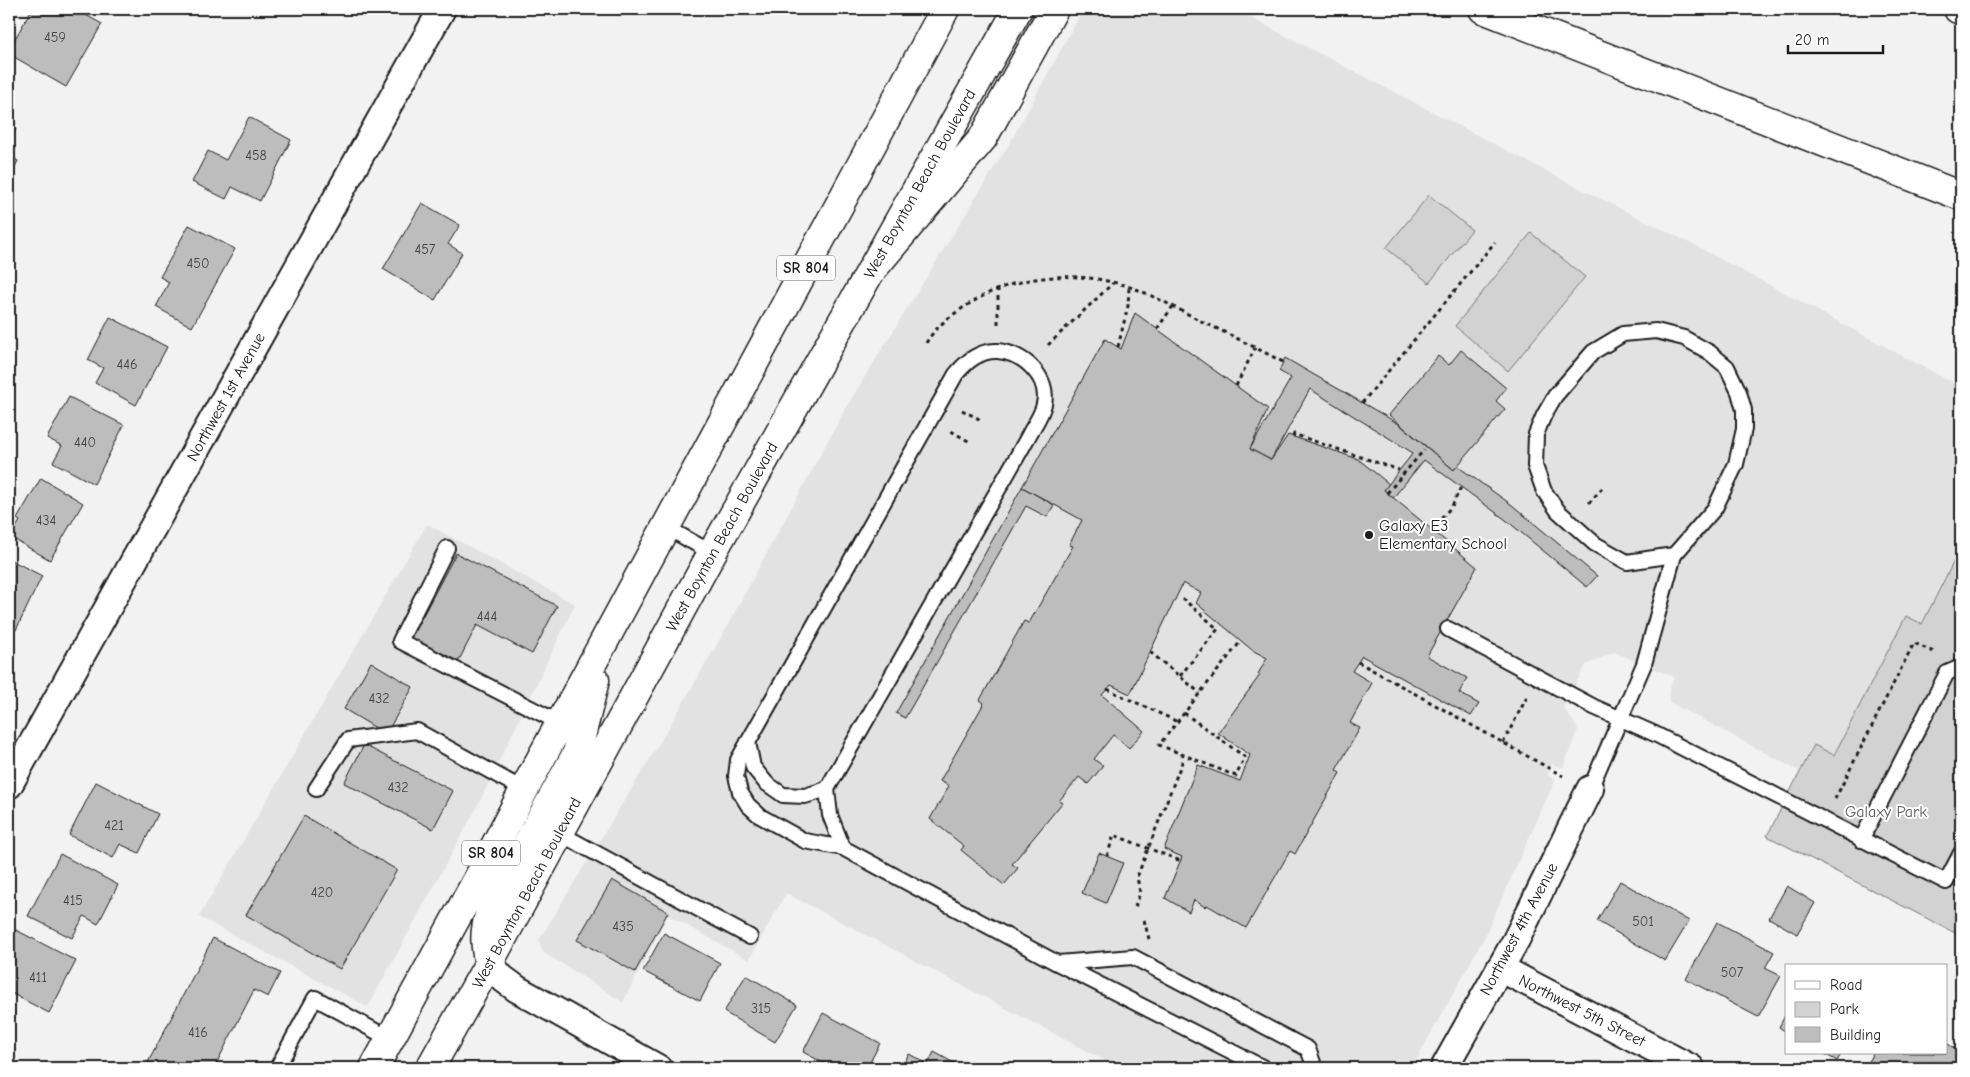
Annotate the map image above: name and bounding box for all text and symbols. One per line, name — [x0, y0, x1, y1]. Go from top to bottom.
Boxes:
scale bar — [1788, 22, 1882, 54]
house number: 459 — [44, 29, 66, 46]
text: 20 m — [1795, 31, 1829, 49]
street label: West Boynton Beach Boulevard — [860, 86, 980, 282]
house number: 458 — [245, 147, 267, 164]
house number: 457 — [415, 241, 436, 258]
house number: 450 — [187, 255, 209, 272]
road number: SR 804 — [777, 256, 835, 280]
street label: Northwest 1st Avenue — [183, 330, 269, 464]
house number: 446 — [116, 356, 138, 373]
house number: 440 — [74, 434, 96, 451]
street label: West Boynton Beach Boulevard — [662, 439, 782, 635]
house number: 434 — [36, 512, 57, 529]
place label: Galaxy E3 Elementary School — [1379, 517, 1507, 553]
marker: Galaxy E3 Elementary School — [1363, 529, 1375, 541]
house number: 444 — [477, 608, 497, 625]
house number: 432 — [368, 690, 390, 707]
house number: 432 — [387, 779, 409, 796]
street label: West Boynton Beach Boulevard — [469, 795, 585, 991]
park label: Galaxy Park — [1845, 803, 1927, 821]
house number: 421 — [104, 817, 124, 834]
road number: SR 804 — [462, 840, 520, 866]
street label: Northwest 4th Avenue — [1476, 860, 1562, 998]
house number: 420 — [311, 884, 333, 901]
house number: 415 — [63, 892, 83, 909]
house number: 501 — [1632, 913, 1654, 930]
house number: 435 — [612, 918, 634, 935]
house number: 507 — [1721, 964, 1744, 981]
legend — [1785, 964, 1948, 1054]
house number: 411 — [29, 969, 47, 986]
street label: Northwest 5th Street — [1516, 971, 1649, 1051]
text: Road — [1830, 976, 1862, 994]
house number: 315 — [751, 1000, 771, 1017]
text: Park — [1830, 1000, 1859, 1018]
house number: 416 — [188, 1024, 208, 1041]
text: Building — [1830, 1026, 1881, 1044]

